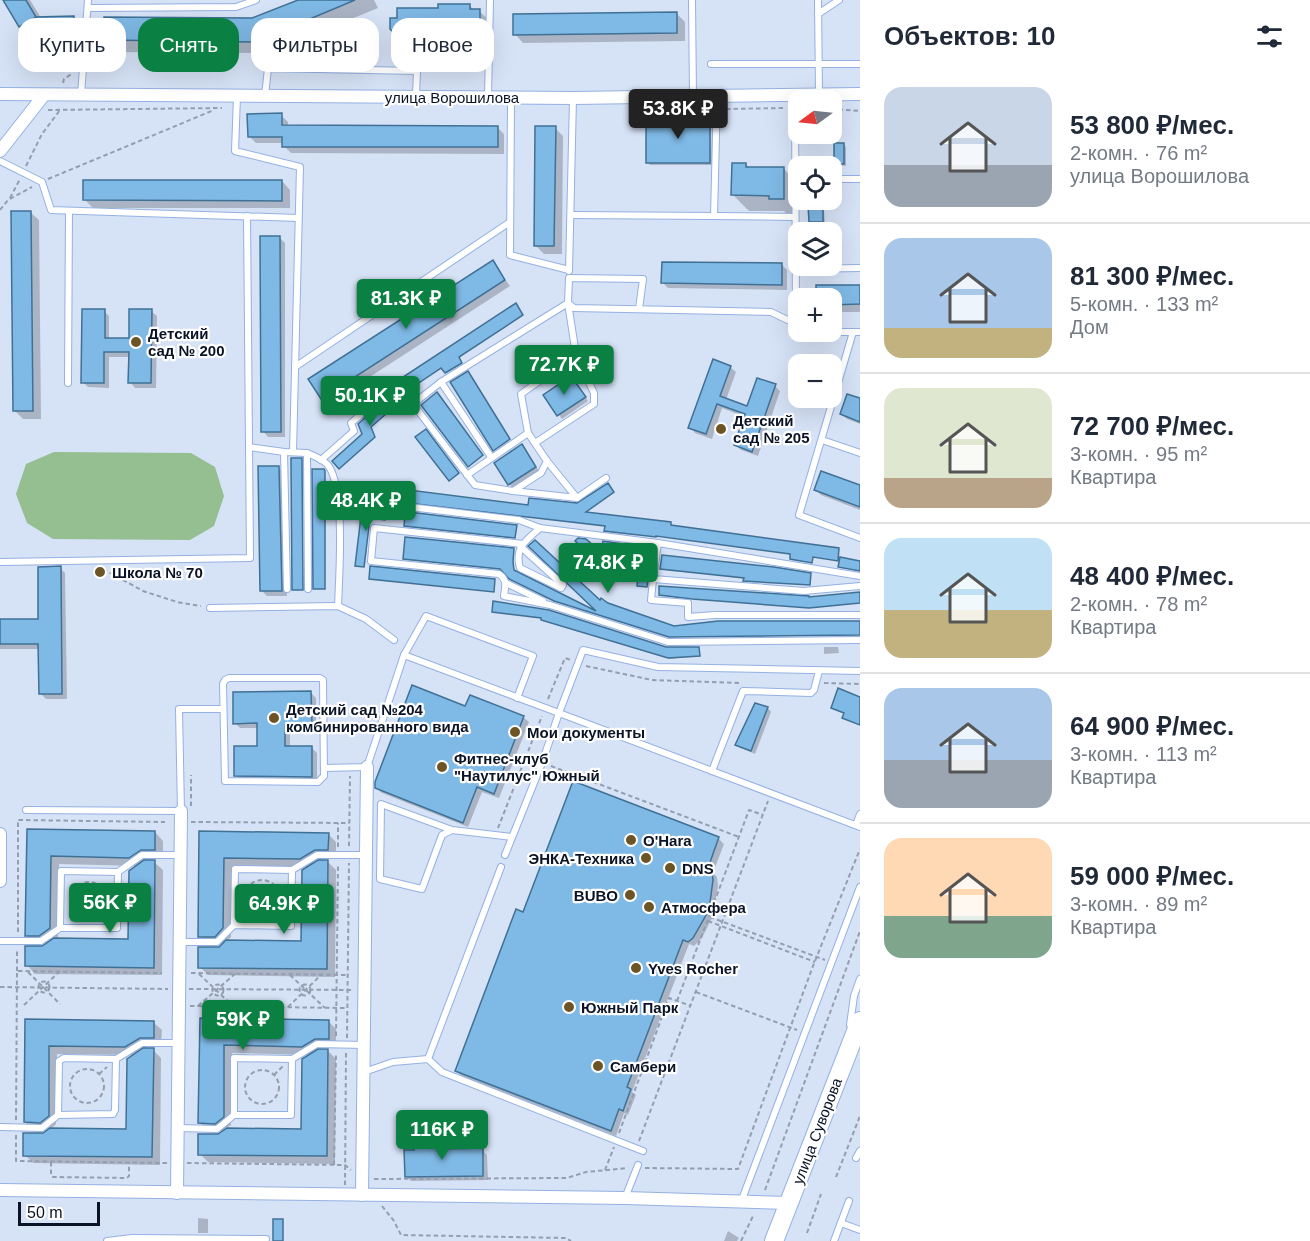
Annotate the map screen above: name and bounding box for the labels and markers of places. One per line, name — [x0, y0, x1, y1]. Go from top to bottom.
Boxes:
pin: 53.8K ₽ — [623, 89, 733, 140]
pin: 81.3K ₽ — [351, 279, 461, 330]
place label: Детский сад № 200 — [148, 325, 224, 359]
marker: Детский сад № 200 — [129, 335, 143, 349]
pin: 72.7K ₽ — [509, 345, 619, 396]
pin: 50.1K ₽ — [315, 376, 425, 427]
place label: Детский сад № 205 — [733, 412, 809, 446]
marker: Детский сад № 205 — [714, 422, 728, 436]
pin: 48.4K ₽ — [311, 481, 421, 532]
pin: 74.8K ₽ — [553, 543, 663, 594]
place label: Школа № 70 — [112, 564, 203, 581]
marker: Школа № 70 — [93, 565, 107, 579]
place label: Детский сад №204 комбинированного вида — [286, 701, 469, 735]
marker: Детский сад №204 комбинированного вида — [267, 711, 281, 725]
place label: Мои документы — [527, 724, 645, 741]
marker: Мои документы — [508, 725, 522, 739]
place label: Фитнес-клуб "Наутилус" Южный — [454, 750, 600, 784]
marker: Фитнес-клуб "Наутилус" Южный — [435, 760, 449, 774]
place label: O'Hara — [643, 832, 692, 849]
marker: O'Hara — [624, 833, 638, 847]
place label: ЭНКА-Техника — [528, 850, 635, 867]
marker: ЭНКА-Техника — [639, 851, 653, 865]
place label: DNS — [682, 860, 714, 877]
marker: DNS — [663, 861, 677, 875]
pin: 56K ₽ — [68, 883, 152, 934]
pin: 64.9K ₽ — [229, 884, 339, 935]
place label: BUBO — [574, 887, 618, 904]
marker: BUBO — [623, 888, 637, 902]
place label: Атмосфера — [661, 899, 747, 916]
marker: Атмосфера — [642, 900, 656, 914]
place label: Yves Rocher — [648, 960, 738, 977]
marker: Yves Rocher — [629, 961, 643, 975]
place label: Южный Парк — [581, 999, 679, 1016]
pin: 59K ₽ — [201, 1000, 285, 1051]
marker: Южный Парк — [562, 1000, 576, 1014]
place label: Самбери — [610, 1058, 676, 1075]
marker: Самбери — [591, 1059, 605, 1073]
pin: 116K ₽ — [393, 1110, 491, 1161]

